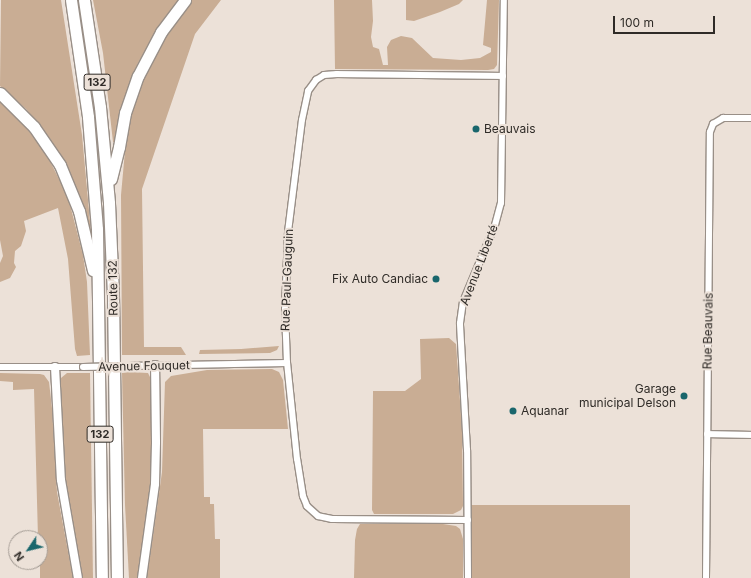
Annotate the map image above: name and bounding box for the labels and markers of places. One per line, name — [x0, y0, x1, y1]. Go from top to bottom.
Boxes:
place label: Beauvais — [484, 122, 535, 136]
marker: Beauvais — [471, 124, 481, 134]
place label: Fix Auto Candiac — [332, 272, 428, 286]
marker: Fix Auto Candiac — [431, 274, 441, 284]
place label: Garage municipal Delson — [579, 382, 676, 410]
marker: Garage municipal Delson — [679, 391, 689, 401]
place label: Aquanar — [521, 404, 569, 418]
marker: Aquanar — [508, 406, 518, 416]

